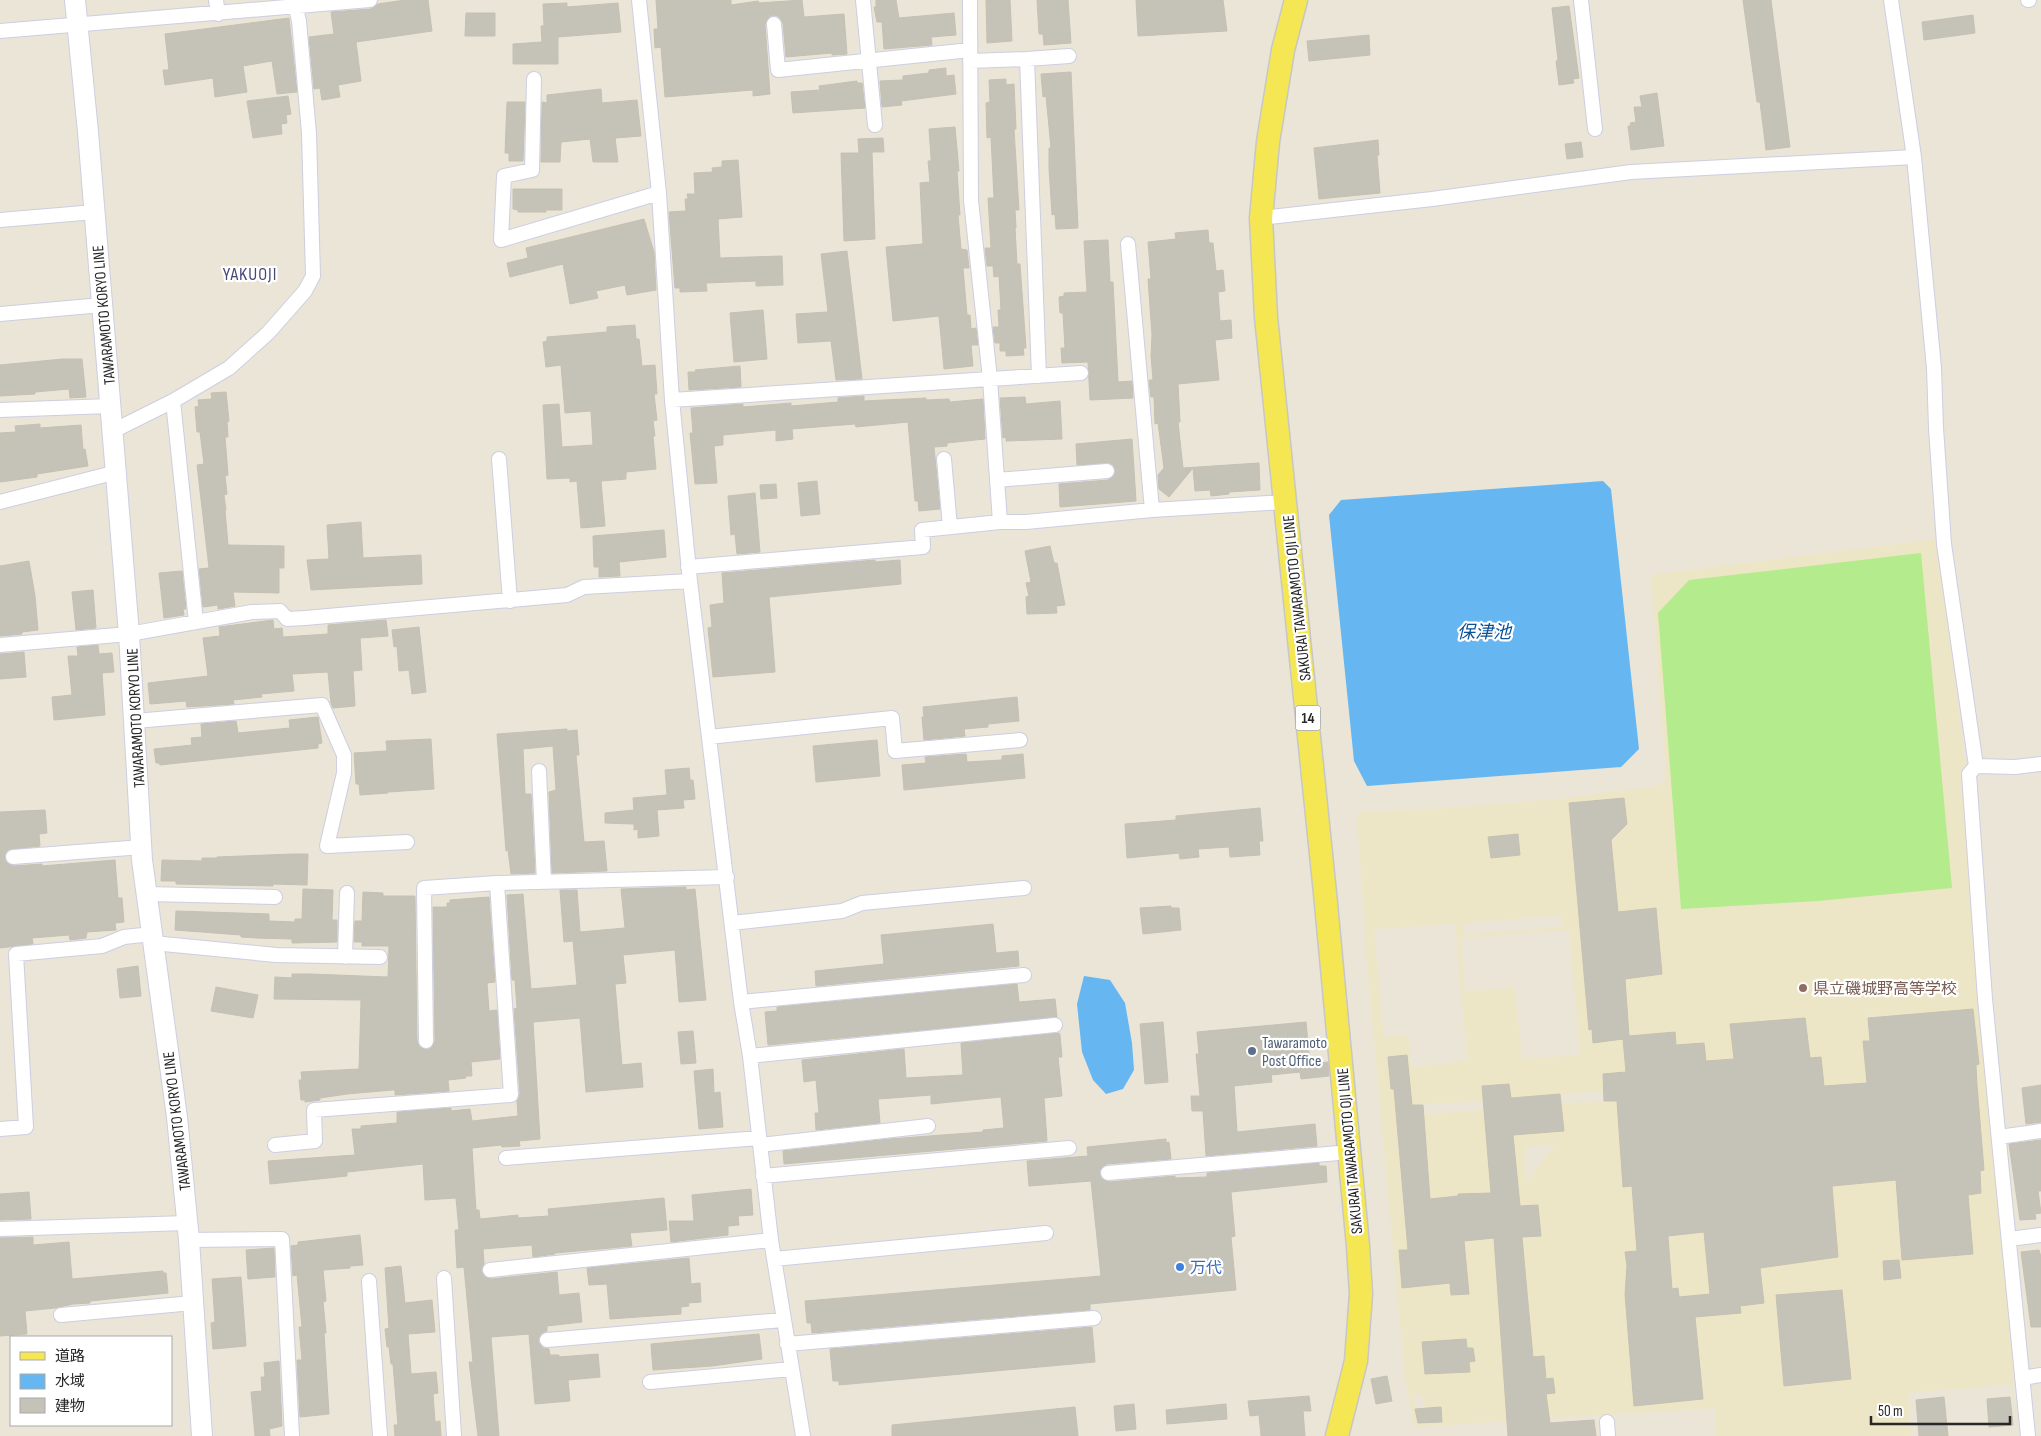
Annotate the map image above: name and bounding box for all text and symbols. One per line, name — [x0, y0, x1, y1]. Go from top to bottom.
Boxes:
street label: TAWARAMOTO KORYO LINE — [89, 244, 120, 385]
district label: YAKUOJI — [223, 264, 277, 285]
street label: SAKURAI TAWARAMOTO OJI LINE — [1279, 514, 1316, 682]
water label: 保津池 — [1457, 622, 1513, 643]
street label: TAWARAMOTO KORYO LINE — [123, 648, 150, 788]
road number: 14 — [1296, 706, 1320, 730]
place label: 県立磯城野高等学校 — [1813, 980, 1957, 999]
marker: 県立磯城野高等学校 — [1797, 982, 1809, 994]
place label: Tawaramoto Post Office — [1262, 1034, 1327, 1071]
marker: Tawaramoto Post Office — [1246, 1045, 1258, 1057]
street label: TAWARAMOTO KORYO LINE — [160, 1050, 195, 1191]
street label: SAKURAI TAWARAMOTO OJI LINE — [1334, 1067, 1367, 1235]
place label: 万代 — [1190, 1259, 1222, 1278]
marker: 万代 — [1174, 1261, 1186, 1273]
legend — [10, 1336, 172, 1426]
text: 道路 — [55, 1347, 85, 1366]
text: 水域 — [55, 1372, 85, 1391]
scale bar — [1871, 1394, 2010, 1426]
text: 建物 — [55, 1397, 85, 1416]
text: 50 m — [1878, 1402, 1903, 1421]

